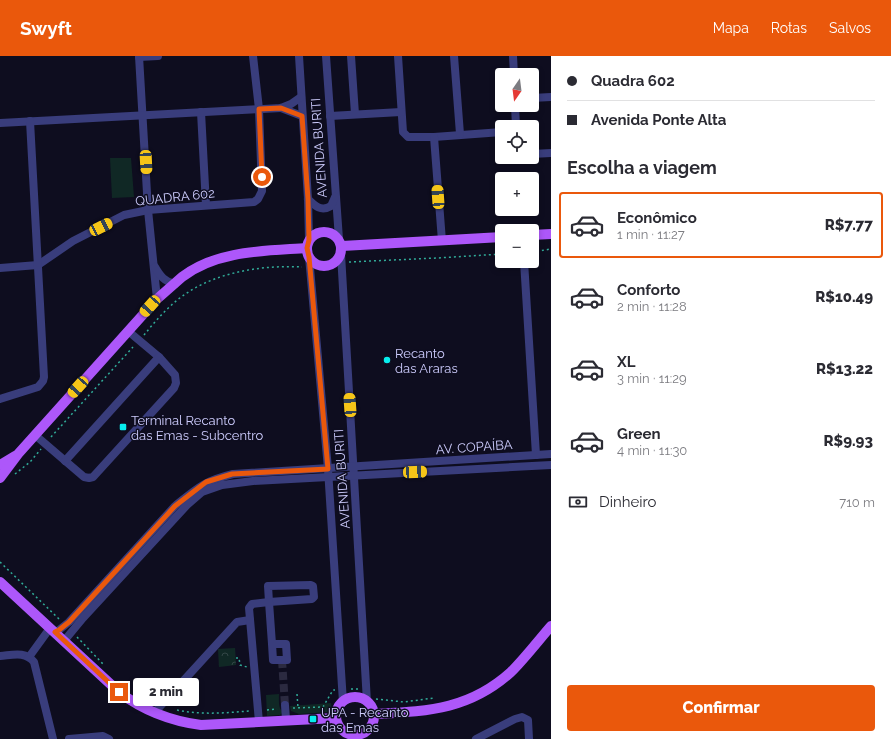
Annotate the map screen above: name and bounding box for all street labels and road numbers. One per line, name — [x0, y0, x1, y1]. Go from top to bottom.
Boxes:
street label: AVENIDA BURITI — [308, 98, 330, 198]
street label: QUADRA 602 — [134, 185, 216, 209]
street label: AVENIDA BURITI — [331, 429, 353, 529]
street label: AV. COPAÍBA — [435, 437, 513, 457]

